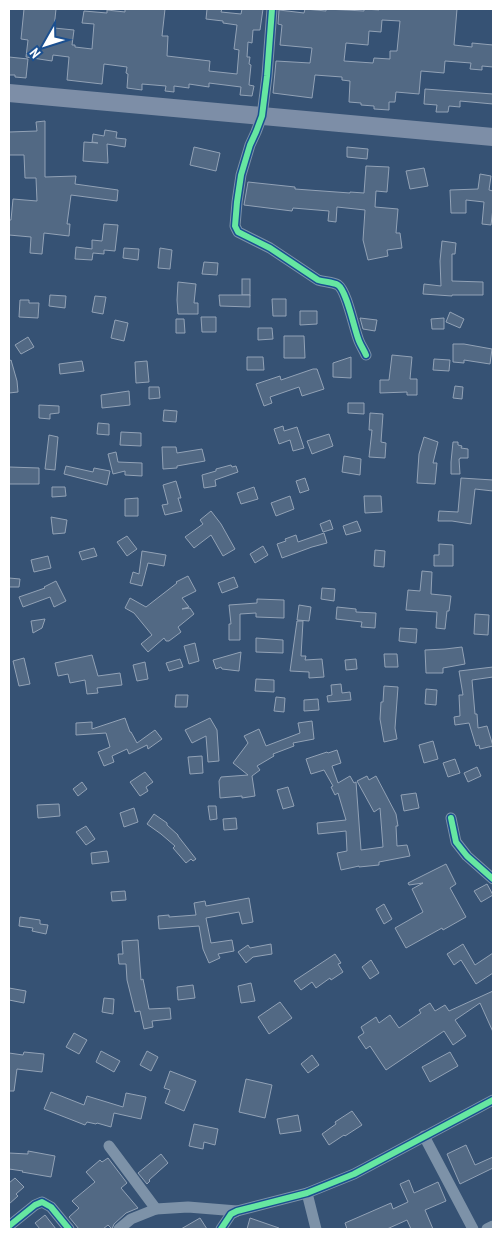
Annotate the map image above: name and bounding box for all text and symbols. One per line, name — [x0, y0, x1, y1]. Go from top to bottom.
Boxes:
north arrow — [20, 20, 70, 70]
text: N — [26, 45, 44, 62]

